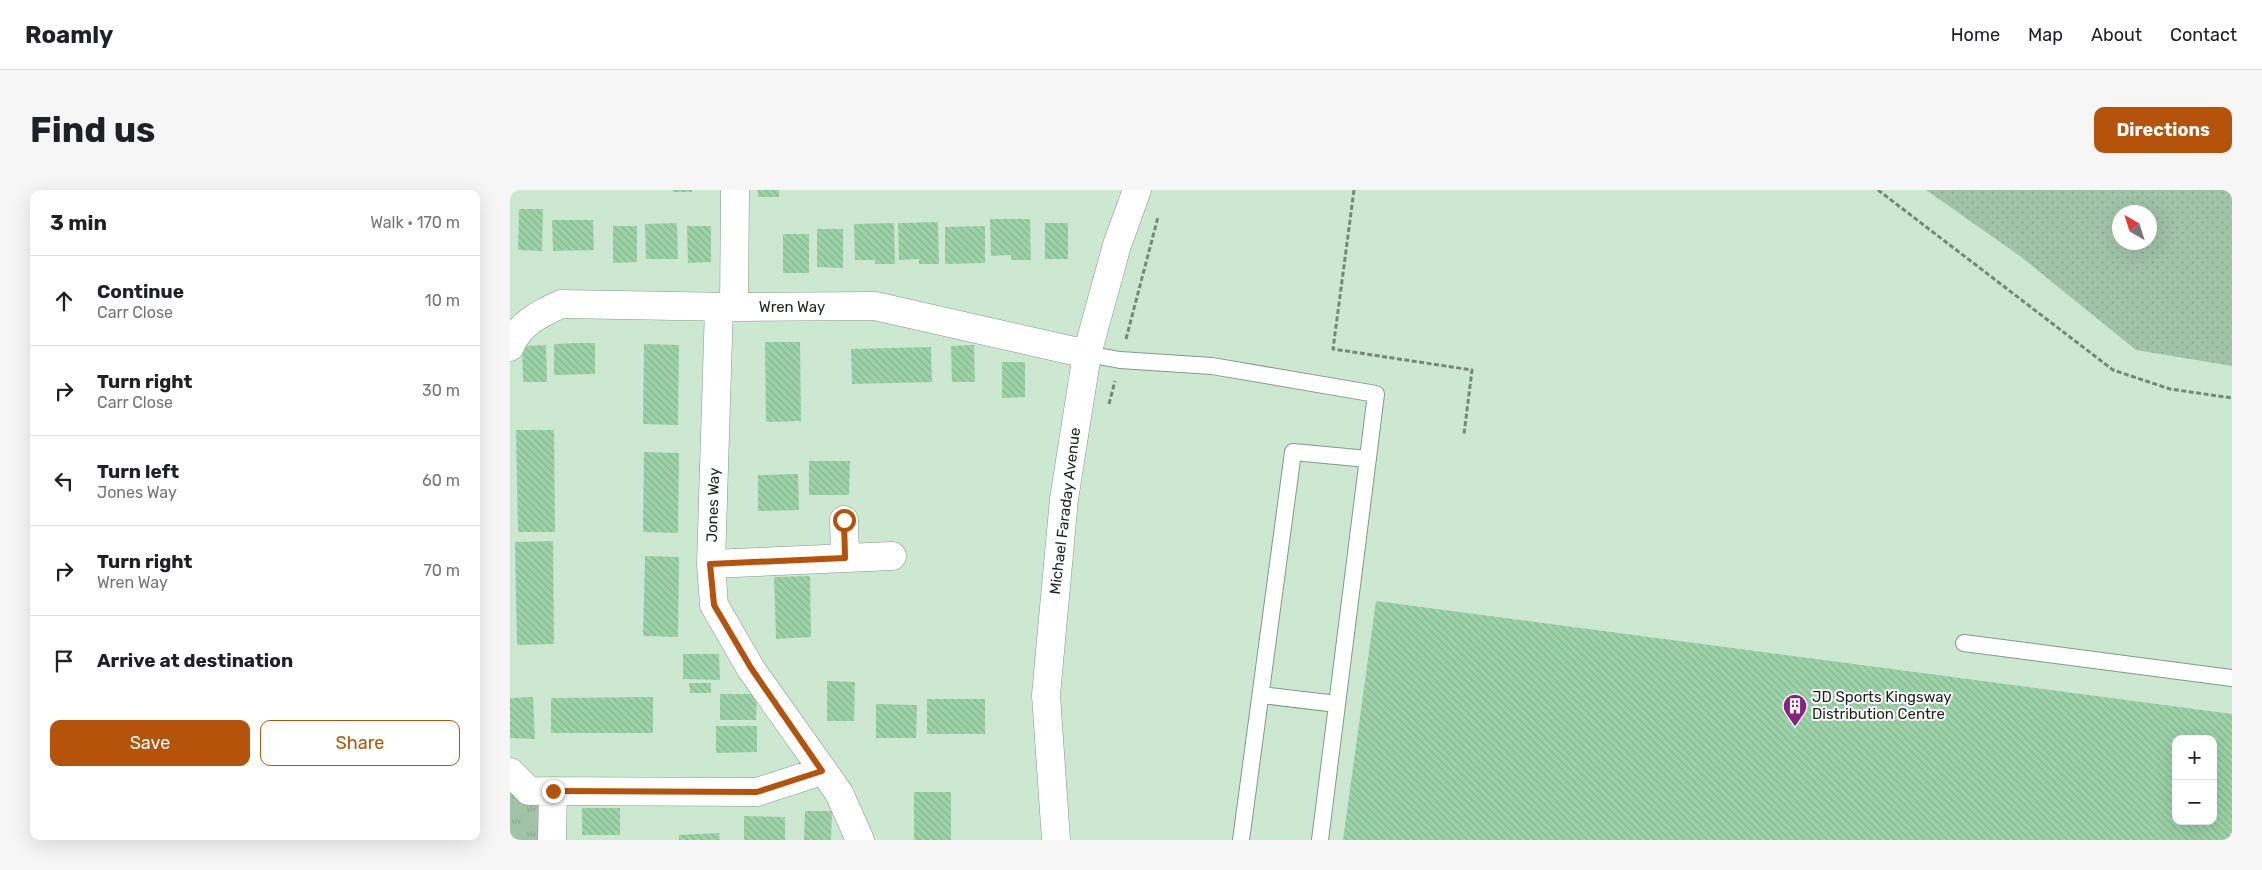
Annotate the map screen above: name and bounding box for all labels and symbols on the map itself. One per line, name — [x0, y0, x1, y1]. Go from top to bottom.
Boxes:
north arrow — [2112, 205, 2157, 250]
street label: Wren Way — [759, 298, 825, 316]
street label: Michael Faraday Avenue — [1046, 426, 1084, 596]
street label: Jones Way — [703, 467, 723, 543]
route start — [833, 509, 856, 532]
place label: JD Sports Kingsway Distribution Centre — [1812, 688, 1952, 723]
building icon: JD Sports Kingsway Distribution Centre — [1782, 693, 1808, 727]
route end — [542, 780, 565, 803]

